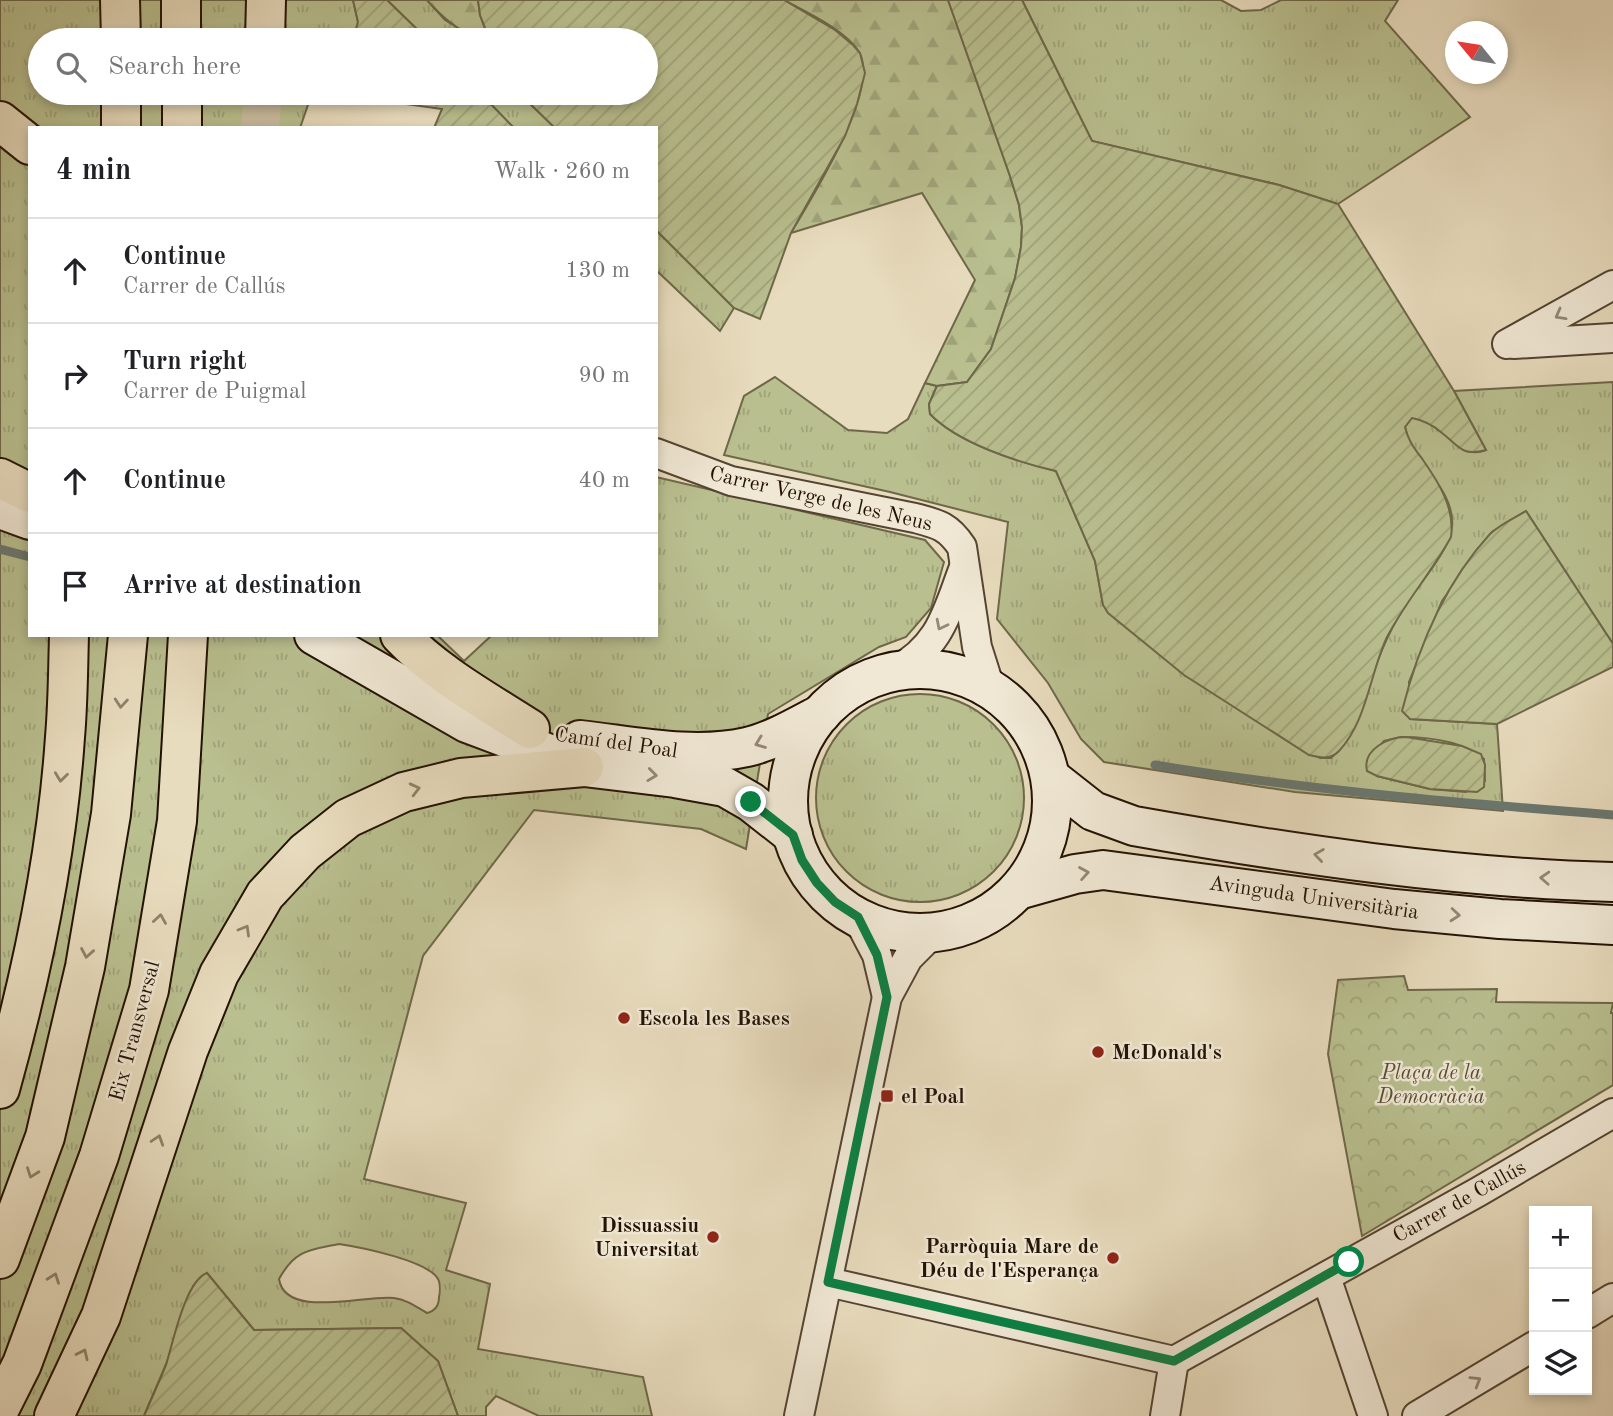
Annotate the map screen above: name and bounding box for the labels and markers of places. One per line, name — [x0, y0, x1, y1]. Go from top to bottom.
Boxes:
place label: Escola les Bases — [638, 1009, 790, 1030]
marker: Escola les Bases — [616, 1010, 632, 1026]
place label: McDonald's — [1112, 1043, 1222, 1064]
marker: McDonald's — [1090, 1044, 1106, 1060]
place label: el Poal — [901, 1087, 965, 1108]
marker: el Poal — [879, 1088, 895, 1104]
place label: Dissuassiu Universitat — [594, 1216, 699, 1261]
marker: Dissuassiu Universitat — [705, 1229, 721, 1245]
place label: Parròquia Mare de Déu de l'Esperança — [920, 1237, 1099, 1282]
marker: Parròquia Mare de Déu de l'Esperança — [1105, 1250, 1121, 1266]

